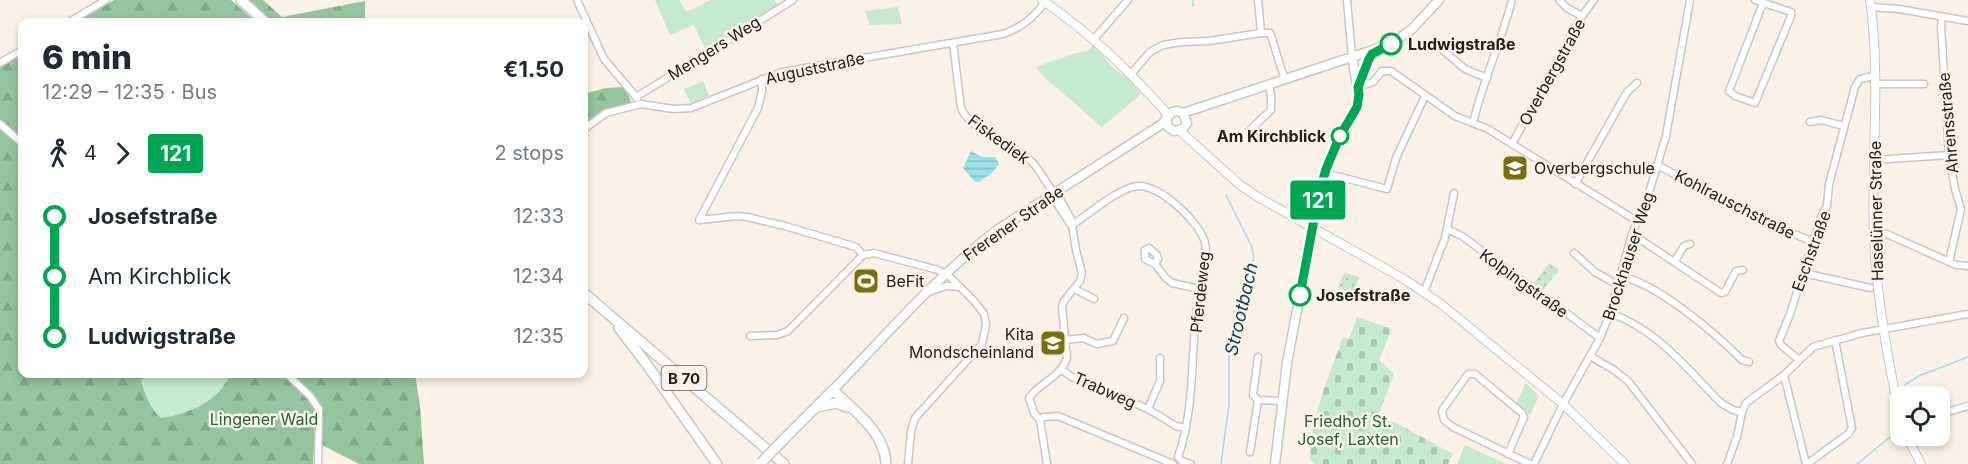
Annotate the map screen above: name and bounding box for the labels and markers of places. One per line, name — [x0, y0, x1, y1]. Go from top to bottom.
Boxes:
marker: Ludwigstraße — [1380, 33, 1402, 55]
place label: Ludwigstraße — [1408, 34, 1516, 54]
place label: Am Kirchblick — [1217, 126, 1327, 146]
marker: Am Kirchblick — [1331, 127, 1349, 145]
school or university icon: Overbergschule — [1500, 153, 1530, 183]
place label: Overbergschule — [1534, 158, 1655, 178]
sports icon: BeFit — [851, 266, 881, 296]
place label: BeFit — [886, 271, 924, 291]
marker: Josefstraße — [1289, 284, 1311, 306]
place label: Josefstraße — [1316, 285, 1410, 305]
place label: Kita Mondscheinland — [909, 324, 1034, 362]
school or university icon: Kita Mondscheinland — [1038, 328, 1068, 358]

